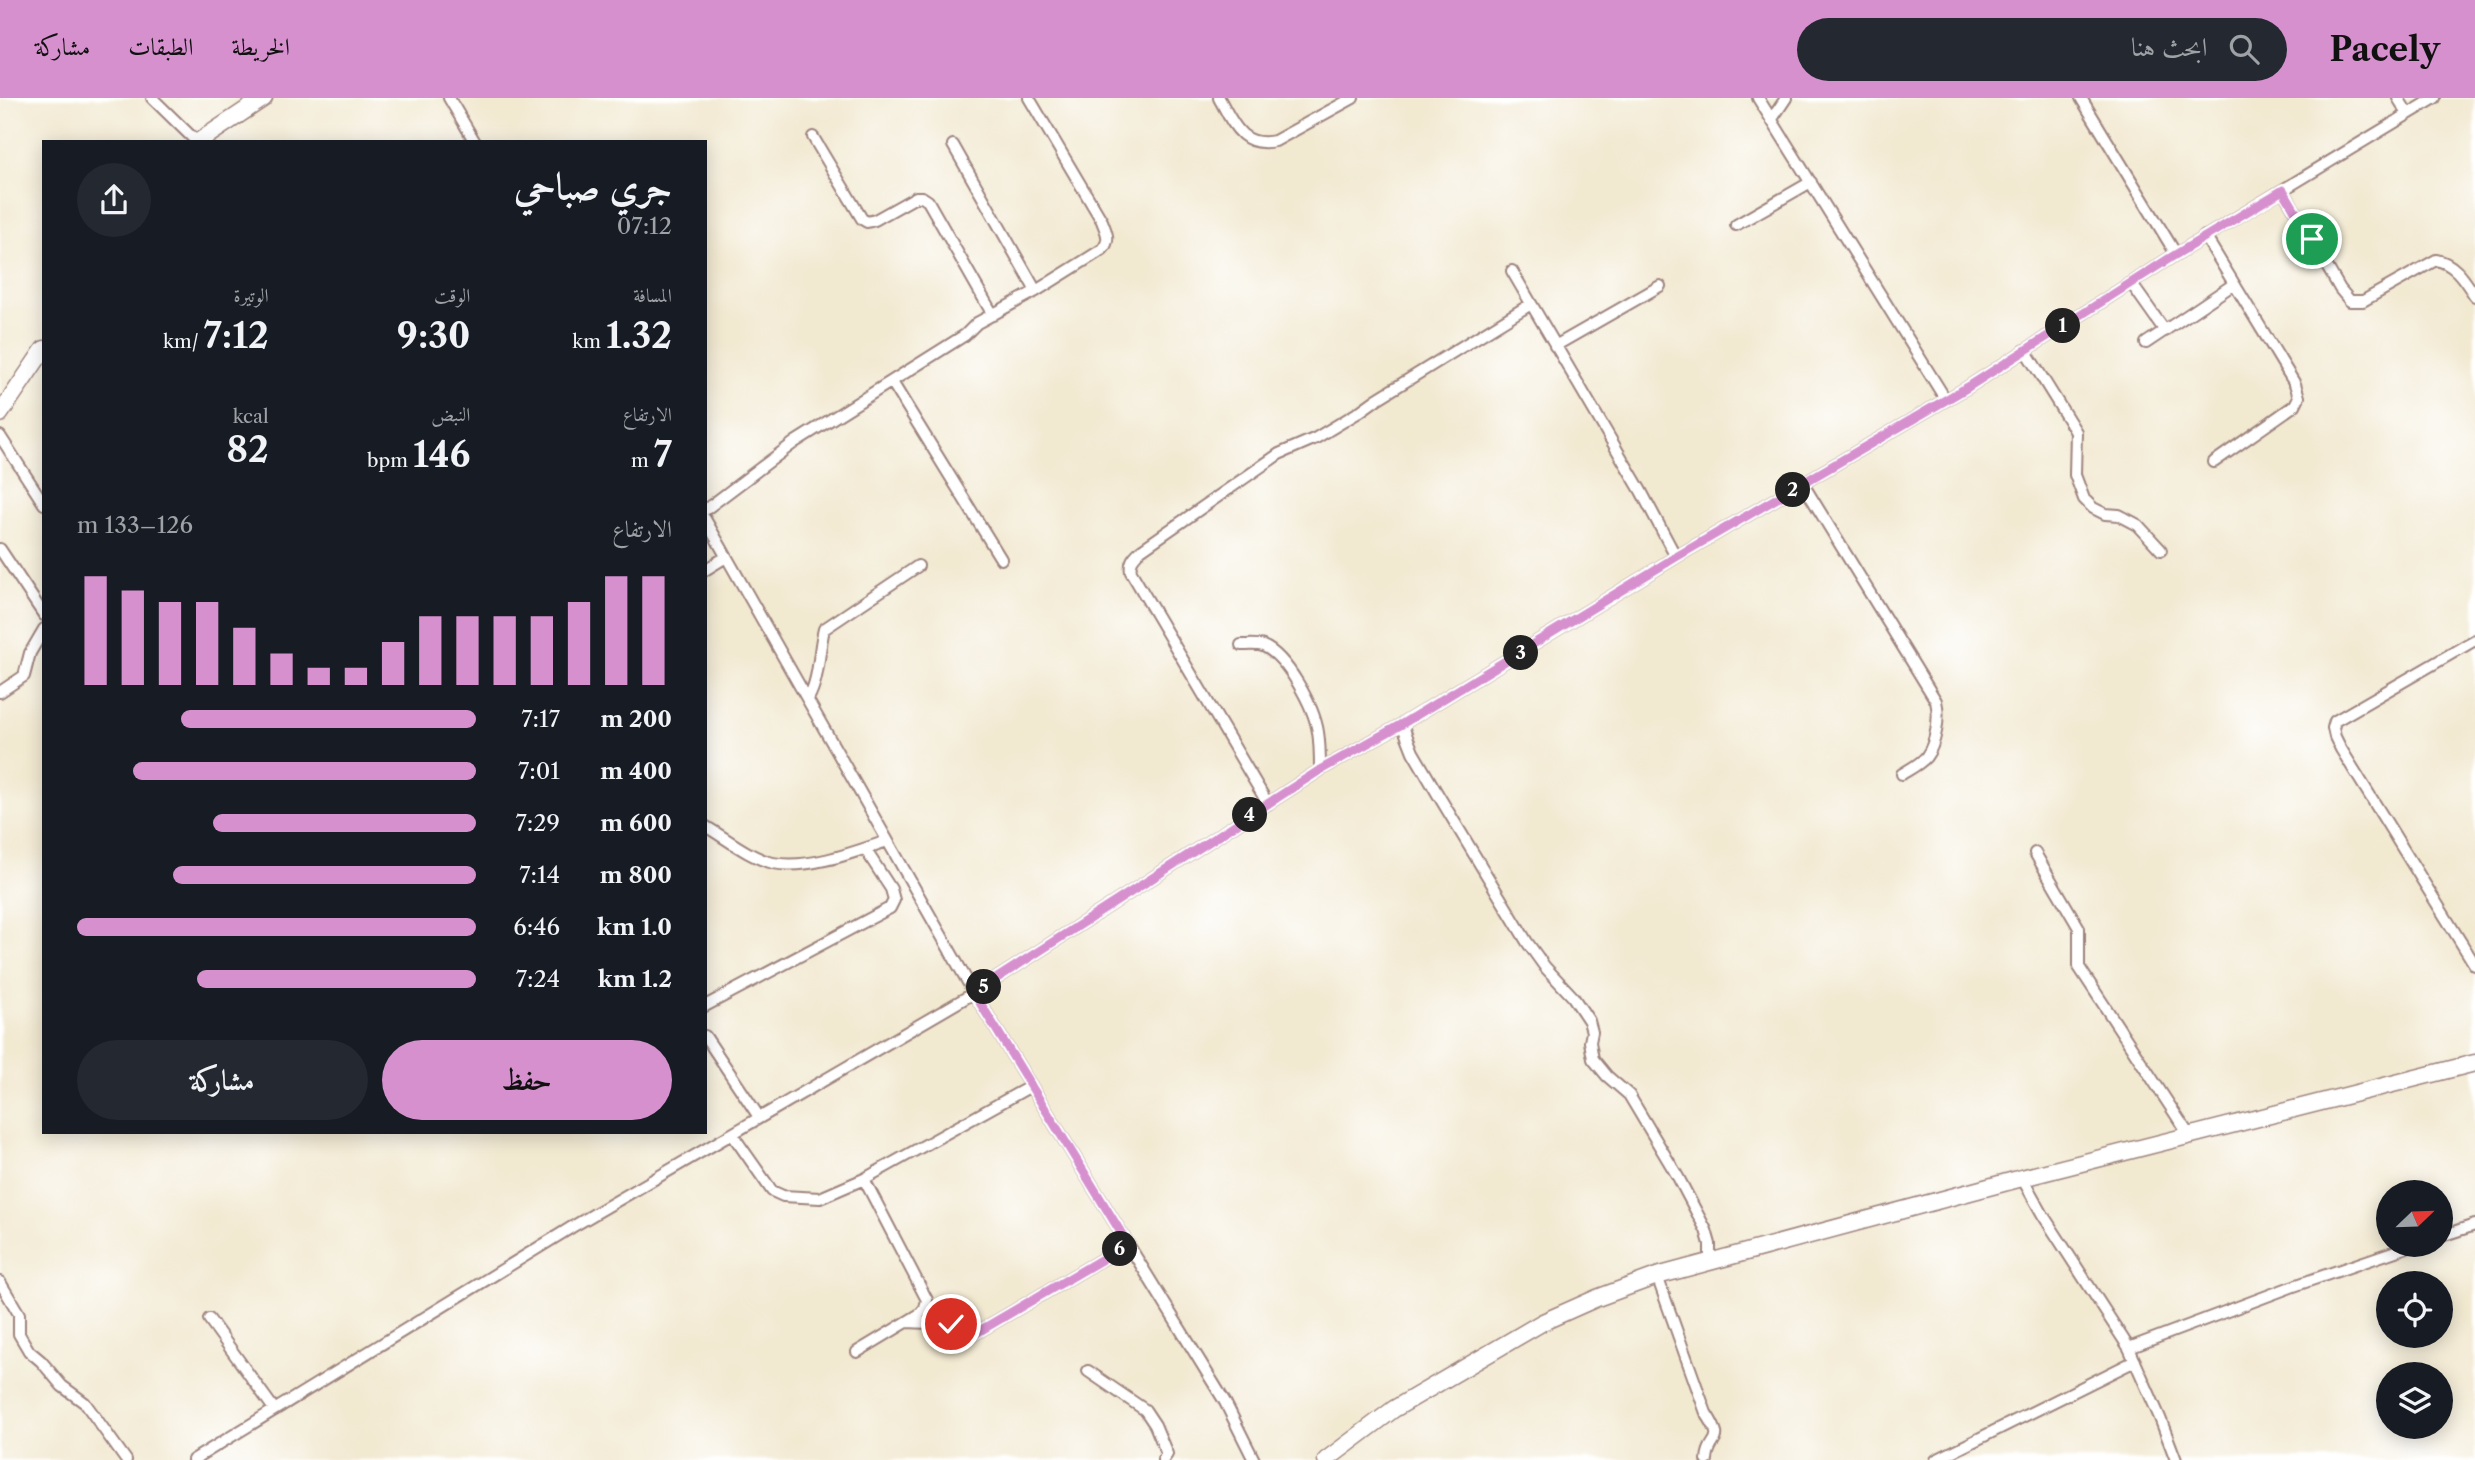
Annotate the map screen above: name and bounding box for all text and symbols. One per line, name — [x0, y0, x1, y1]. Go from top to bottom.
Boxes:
search box — [1797, 18, 2287, 81]
text: Pacely — [2329, 29, 2440, 70]
icon: search — [2225, 30, 2263, 68]
text: ابحث هنا — [2131, 31, 2207, 63]
text: مشاركة — [35, 32, 90, 61]
text: الطبقات — [128, 32, 194, 61]
text: الخريطة — [232, 32, 290, 61]
text: جري صباحي — [514, 162, 672, 209]
button: share — [77, 163, 151, 237]
pin — [2282, 209, 2342, 269]
text: 07:12 — [617, 212, 672, 240]
icon: arrive — [2293, 220, 2331, 258]
text: الوتيرة — [234, 284, 269, 307]
text: الوقت — [434, 284, 470, 307]
text: المسافة — [633, 284, 672, 307]
pin: 1 — [2046, 308, 2080, 344]
text: 7:12 — [204, 314, 269, 357]
text: 9:30 — [397, 314, 470, 357]
text: 1.32 — [606, 314, 672, 357]
text: 1 — [2058, 314, 2067, 337]
text: /km — [163, 330, 204, 353]
text: km — [572, 330, 606, 353]
text: النبض — [431, 403, 470, 426]
text: الارتفاع — [623, 403, 672, 426]
text: kcal — [233, 405, 269, 428]
text: 82 — [226, 428, 269, 471]
text: 146 — [413, 433, 470, 476]
text: 7 — [654, 433, 672, 476]
text: bpm — [367, 449, 413, 472]
text: m — [631, 449, 654, 472]
pin: 2 — [1776, 472, 1811, 508]
text: 2 — [1787, 478, 1798, 501]
text: 126–133 m — [77, 511, 193, 539]
text: الارتفاع — [612, 515, 672, 543]
pin: 3 — [1504, 636, 1538, 670]
text: 3 — [1515, 641, 1526, 664]
text: 7:17 — [521, 705, 560, 733]
text: 200 m — [600, 705, 672, 733]
text: 7:01 — [518, 757, 560, 785]
text: 400 m — [600, 757, 672, 785]
pin: 4 — [1232, 798, 1268, 832]
text: 4 — [1244, 803, 1255, 826]
text: 7:29 — [516, 809, 560, 837]
text: 600 m — [600, 809, 672, 837]
text: 7:14 — [519, 861, 560, 889]
text: 800 m — [600, 861, 672, 889]
text: 6:46 — [513, 913, 560, 941]
text: 1.0 km — [597, 913, 672, 941]
text: 7:24 — [516, 965, 560, 993]
text: 1.2 km — [598, 965, 672, 993]
pin: 5 — [967, 970, 1002, 1004]
text: 5 — [978, 975, 989, 998]
button: مشاركة — [77, 1040, 368, 1120]
button: حفظ — [382, 1040, 672, 1120]
north arrow — [2376, 1180, 2454, 1256]
map controls — [2376, 1180, 2453, 1439]
pin: 6 — [1102, 1232, 1138, 1266]
text: 6 — [1114, 1237, 1125, 1260]
button: locate — [2376, 1271, 2453, 1348]
pin — [921, 1294, 981, 1354]
icon: check — [932, 1305, 970, 1343]
button: layers — [2376, 1362, 2453, 1439]

